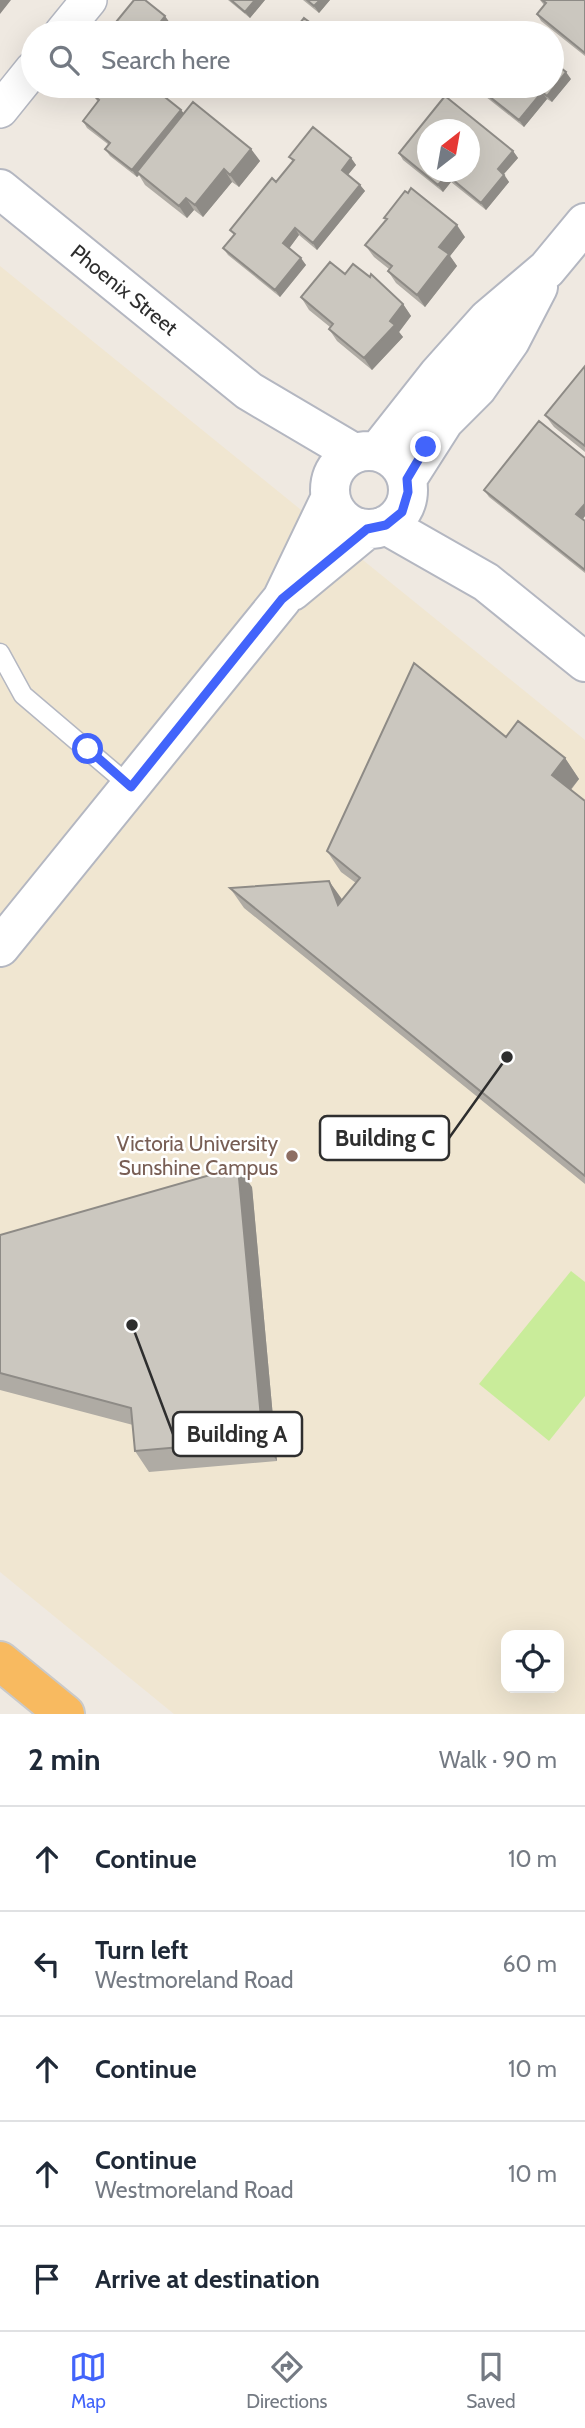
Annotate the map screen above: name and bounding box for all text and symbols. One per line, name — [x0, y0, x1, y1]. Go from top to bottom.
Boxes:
search box — [21, 21, 564, 98]
icon: search — [45, 41, 83, 79]
text: Search here — [101, 44, 230, 76]
north arrow — [417, 119, 480, 182]
street label: Phoenix Street — [66, 239, 183, 340]
route end — [410, 431, 441, 462]
route start — [72, 733, 103, 764]
callout: Building C — [320, 1116, 449, 1160]
text: Building C — [335, 1124, 435, 1152]
place label: Victoria University Sunshine Campus — [116, 1131, 278, 1180]
marker: Victoria University Sunshine Campus — [284, 1148, 300, 1164]
callout: Building A — [173, 1412, 302, 1456]
text: Building A — [187, 1420, 288, 1448]
map controls — [501, 1630, 564, 1693]
button: locate — [501, 1630, 564, 1693]
text: 2 min — [28, 1741, 100, 1778]
text: Walk · 90 m — [439, 1746, 557, 1774]
icon: ahead — [28, 1840, 66, 1878]
text: Continue — [95, 1843, 197, 1875]
text: 10 m — [508, 1845, 557, 1873]
text: Turn left — [95, 1934, 188, 1966]
icon: left — [28, 1945, 66, 1983]
text: 60 m — [503, 1950, 557, 1978]
text: Westmoreland Road — [95, 1966, 294, 1994]
icon: ahead — [28, 2050, 66, 2088]
text: Continue — [95, 2053, 197, 2085]
text: 10 m — [508, 2055, 557, 2083]
text: Continue — [95, 2144, 197, 2176]
icon: ahead — [28, 2155, 66, 2193]
text: 10 m — [508, 2160, 557, 2188]
text: Westmoreland Road — [95, 2176, 294, 2204]
icon: arrive — [28, 2260, 66, 2298]
text: Arrive at destination — [95, 2263, 320, 2295]
tab: Map — [69, 2348, 107, 2413]
tab: Directions — [246, 2348, 327, 2413]
tab: Saved — [466, 2348, 516, 2413]

